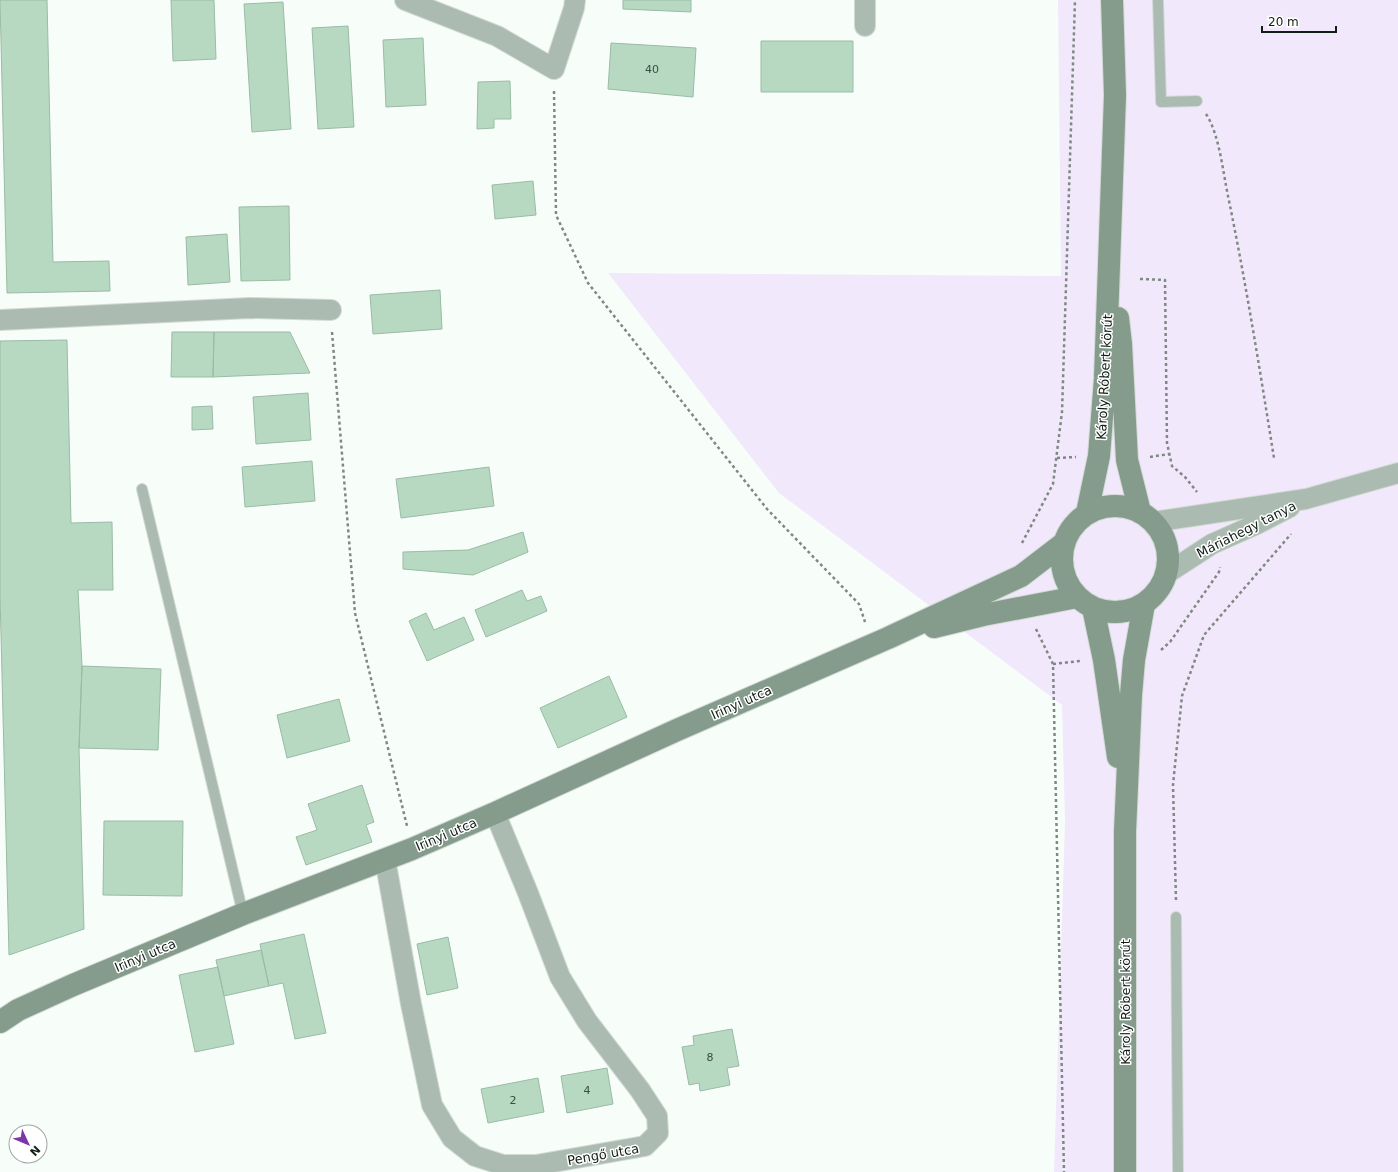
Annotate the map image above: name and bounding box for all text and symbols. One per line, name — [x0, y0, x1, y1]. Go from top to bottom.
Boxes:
scale bar — [1262, 8, 1336, 34]
text: 20 m — [1268, 15, 1299, 29]
house number: 40 — [645, 63, 659, 76]
street label: Károly Róbert körút — [1094, 314, 1115, 440]
street label: Máriahegy tanya — [1194, 498, 1298, 561]
street label: Irinyi utca — [708, 682, 774, 723]
street label: Irinyi utca — [413, 815, 479, 854]
street label: Irinyi utca — [112, 936, 178, 975]
street label: Károly Róbert körút — [1118, 939, 1133, 1065]
house number: 8 — [707, 1051, 714, 1064]
house number: 4 — [584, 1084, 591, 1097]
house number: 2 — [510, 1094, 517, 1107]
north arrow — [8, 1124, 48, 1164]
street label: Pengő utca — [566, 1141, 640, 1168]
text: N — [27, 1143, 43, 1158]

